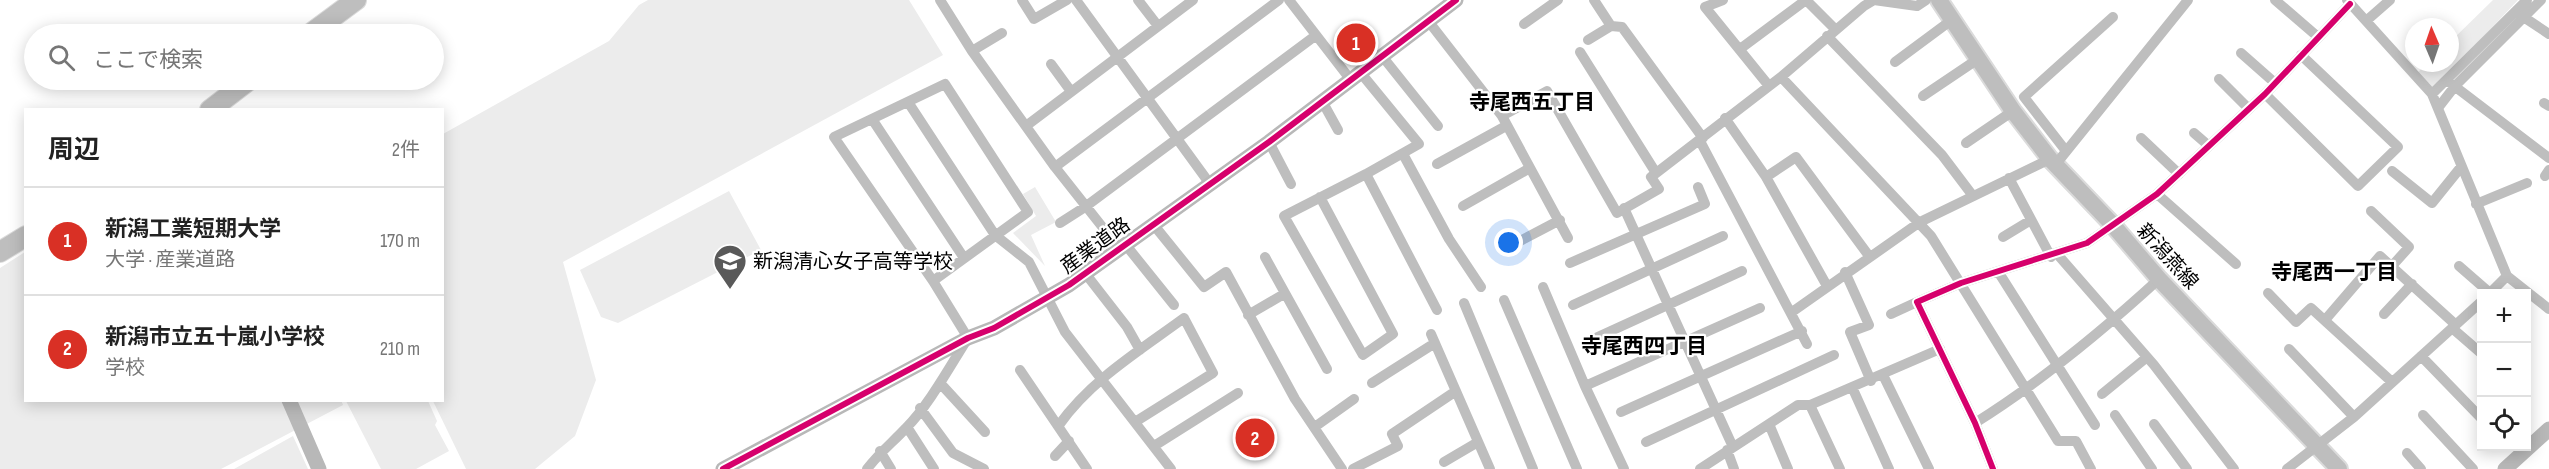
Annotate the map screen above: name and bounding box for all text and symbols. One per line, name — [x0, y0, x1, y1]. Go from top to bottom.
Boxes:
north arrow — [2405, 18, 2459, 72]
pin: 1 — [1336, 20, 1376, 66]
search box — [24, 24, 444, 90]
icon: search — [45, 41, 78, 74]
text: ここで検索 — [93, 47, 203, 74]
district label: 寺尾西五丁目 — [1469, 90, 1595, 115]
text: 周辺 — [48, 135, 100, 166]
text: 2件 — [392, 138, 420, 162]
street label: 産業道路 — [1056, 213, 1135, 279]
text: 新潟工業短期大学 — [105, 216, 281, 243]
street label: 新潟燕線 — [2132, 219, 2203, 294]
your location — [1494, 228, 1523, 257]
text: 1 — [64, 229, 71, 253]
text: 170 m — [380, 229, 420, 253]
school or university icon: 新潟清心女子高等学校 — [712, 243, 748, 290]
text: 大学 · 産業道路 — [105, 248, 235, 272]
place label: 新潟清心女子高等学校 — [753, 250, 953, 274]
district label: 寺尾西一丁目 — [2271, 260, 2397, 285]
map controls — [2477, 289, 2531, 451]
button: + — [2477, 289, 2531, 343]
text: 新潟市立五十嵐小学校 — [105, 324, 325, 351]
district label: 寺尾西四丁目 — [1581, 334, 1707, 359]
text: 2 — [63, 337, 72, 361]
text: 210 m — [380, 337, 420, 361]
button: − — [2477, 343, 2531, 397]
text: 学校 — [105, 356, 145, 380]
button: locate — [2477, 397, 2531, 451]
pin: 2 — [1236, 416, 1274, 460]

